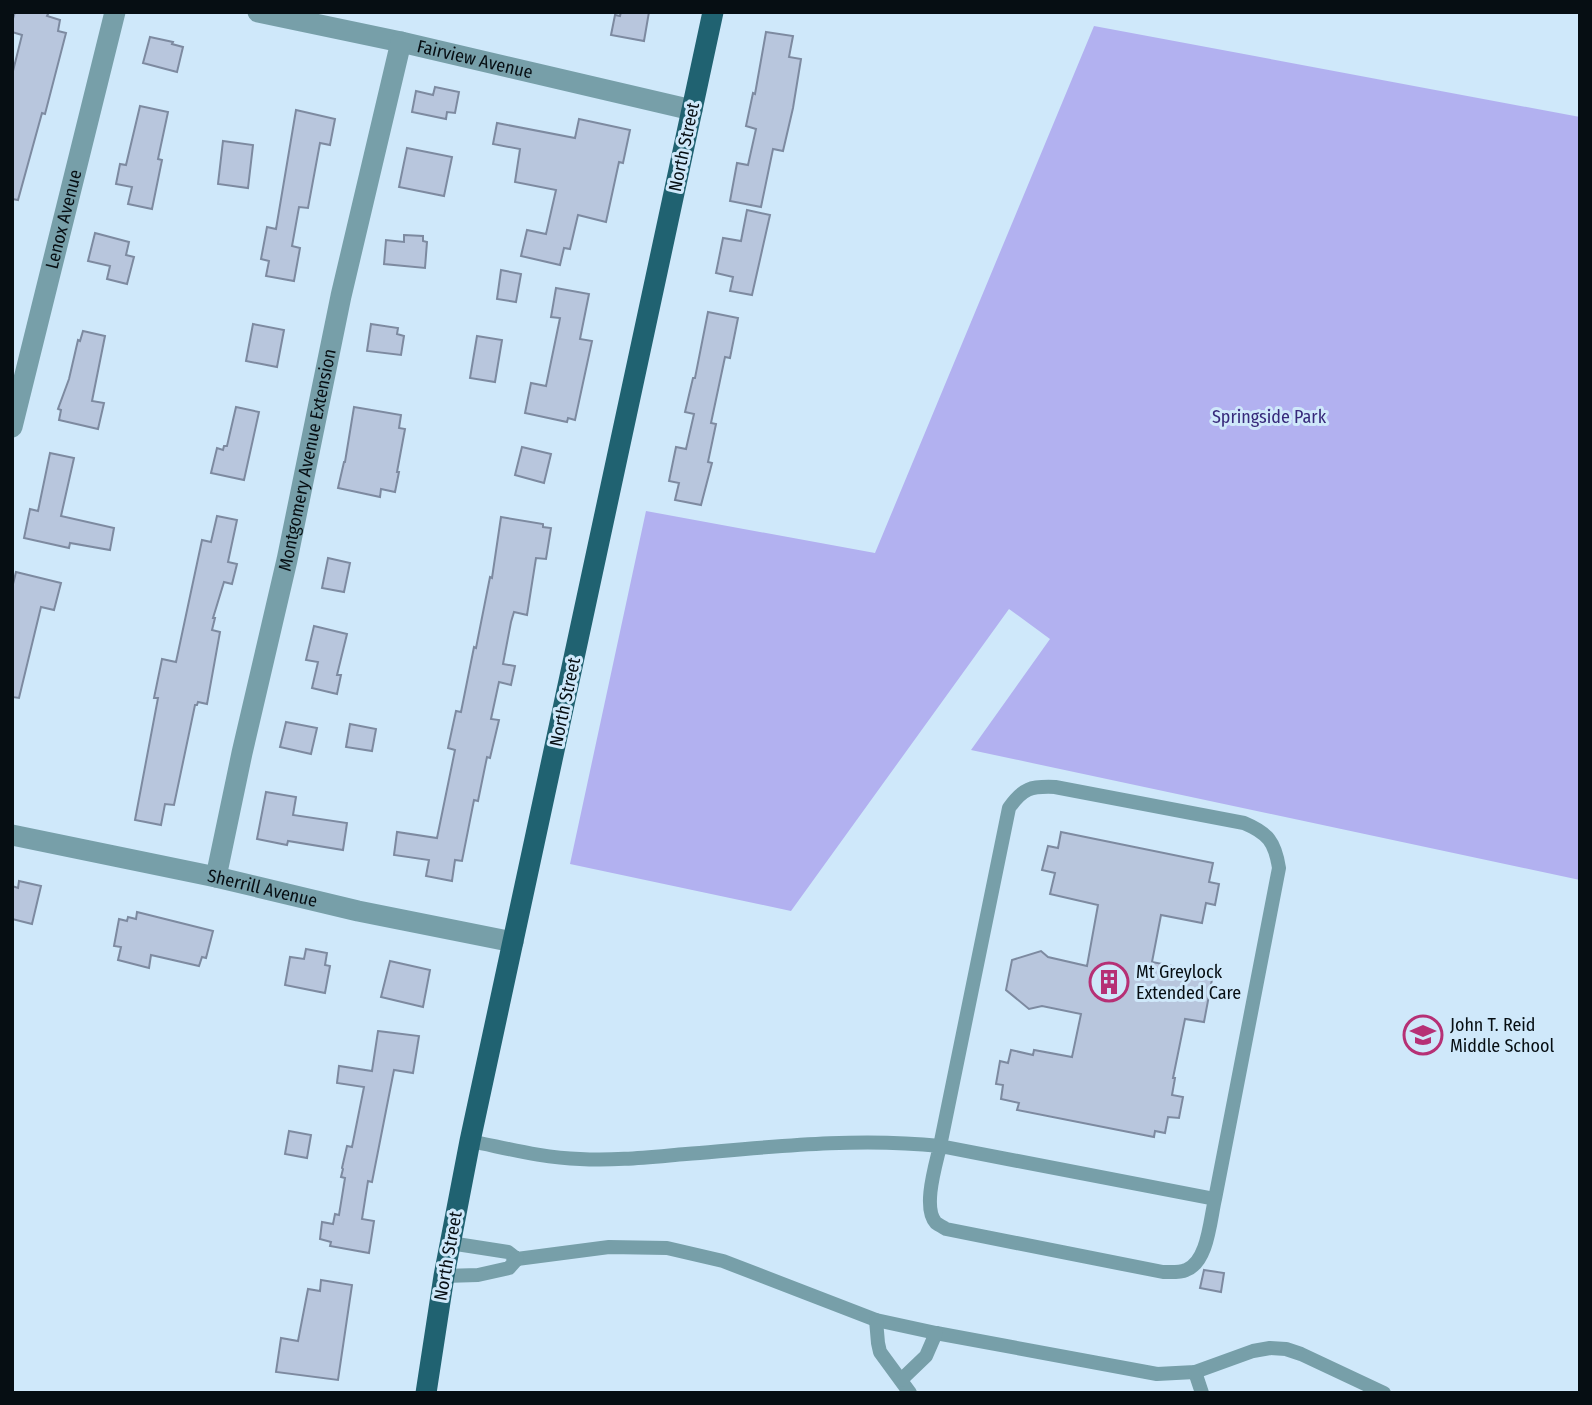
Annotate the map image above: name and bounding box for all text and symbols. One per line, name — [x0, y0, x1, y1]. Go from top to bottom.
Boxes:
street label: Fairview Avenue — [415, 35, 535, 83]
street label: North Street — [664, 100, 704, 194]
street label: Lenox Avenue — [41, 167, 86, 271]
street label: Montgomery Avenue Extension — [274, 347, 341, 573]
park label: Springside Park — [1212, 406, 1327, 428]
street label: North Street — [545, 655, 585, 749]
street label: Sherrill Avenue — [205, 865, 320, 912]
building icon: Mt Greylock Extended Care — [1088, 961, 1130, 1003]
place label: Mt Greylock Extended Care — [1136, 961, 1241, 1004]
school or university icon: John T. Reid Middle School — [1402, 1014, 1444, 1056]
place label: John T. Reid Middle School — [1450, 1014, 1554, 1057]
street label: North Street — [429, 1209, 467, 1302]

